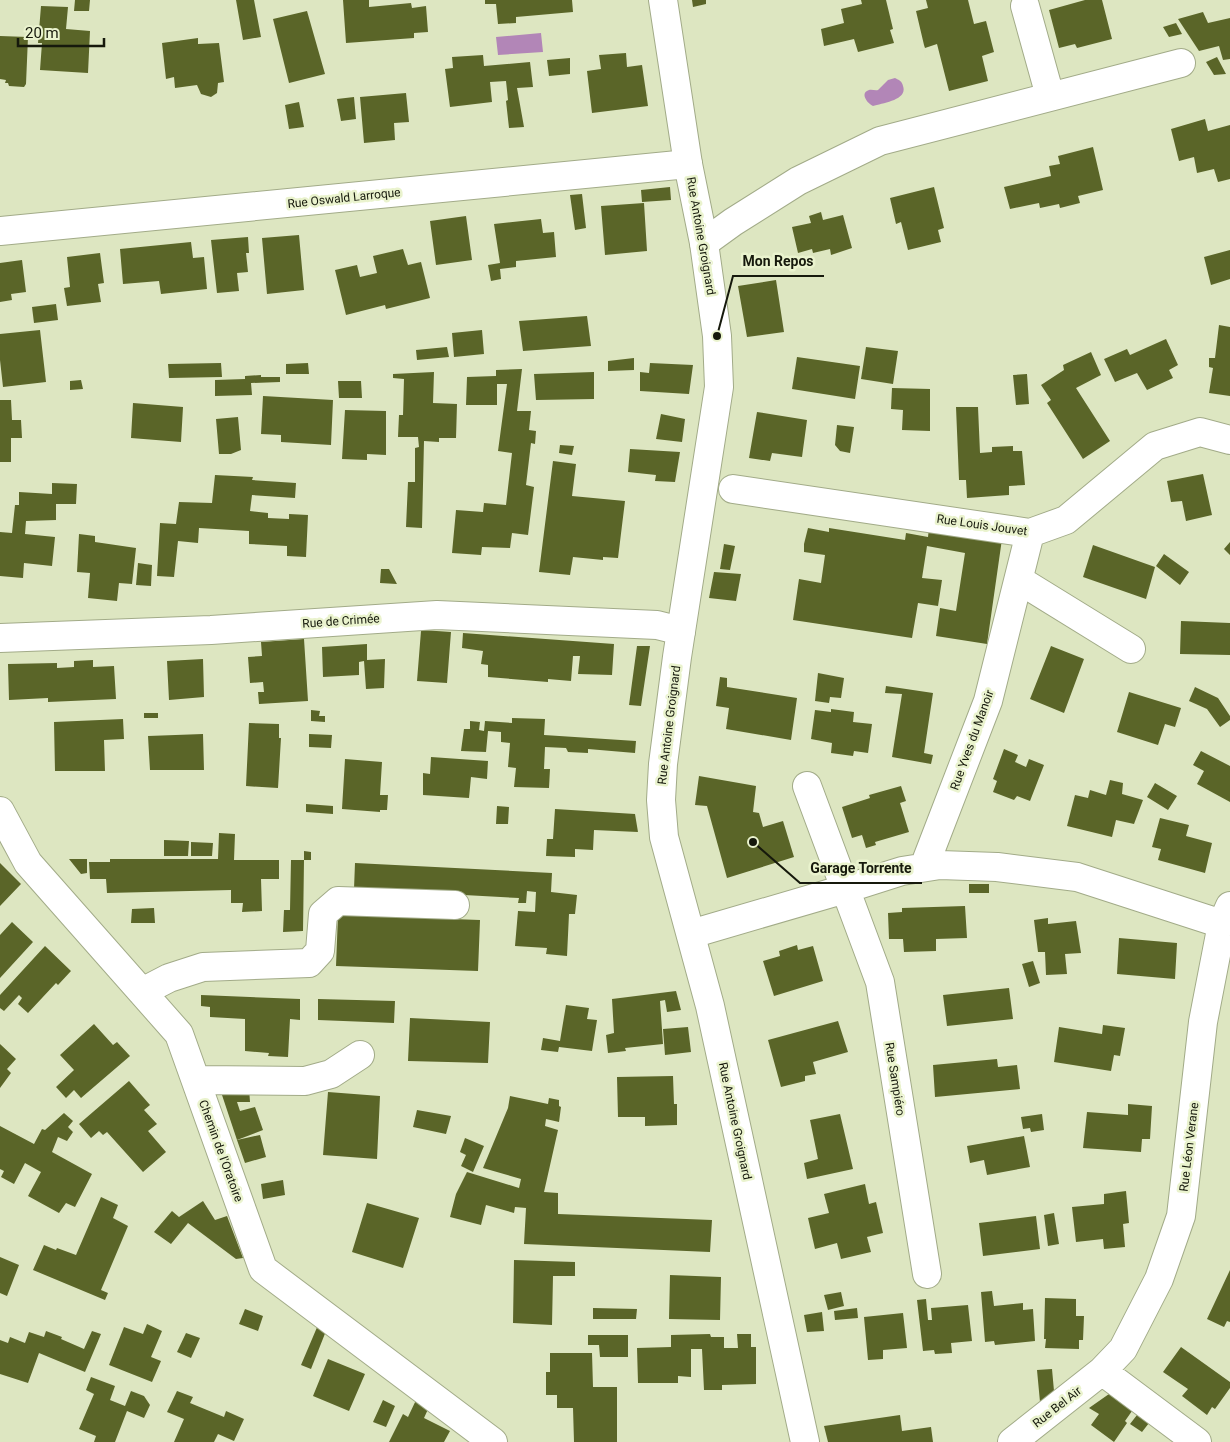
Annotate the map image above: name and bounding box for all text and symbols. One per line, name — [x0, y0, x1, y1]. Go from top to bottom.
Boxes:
scale bar — [18, 15, 104, 47]
text: 20 m — [25, 24, 59, 42]
street label: Rue Antoine Groignard — [684, 176, 718, 296]
street label: Rue Oswald Larroque — [287, 185, 401, 211]
callout: Mon Repos — [733, 247, 824, 276]
text: Mon Repos — [743, 253, 813, 269]
street label: Rue Louis Jouvet — [936, 512, 1028, 538]
street label: Rue de Crimée — [302, 611, 380, 631]
street label: Rue Antoine Groignard — [655, 665, 683, 785]
street label: Rue Yves du Manoir — [947, 688, 997, 792]
callout: Garage Torrente — [800, 854, 922, 883]
text: Garage Torrente — [810, 860, 912, 876]
street label: Rue Sampiéro — [882, 1041, 908, 1117]
street label: Rue Antoine Groignard — [716, 1061, 754, 1181]
street label: Chemin de l'Oratoire — [196, 1098, 246, 1204]
street label: Rue Léon Verane — [1177, 1102, 1201, 1192]
street label: Rue Bel Air — [1030, 1384, 1084, 1430]

